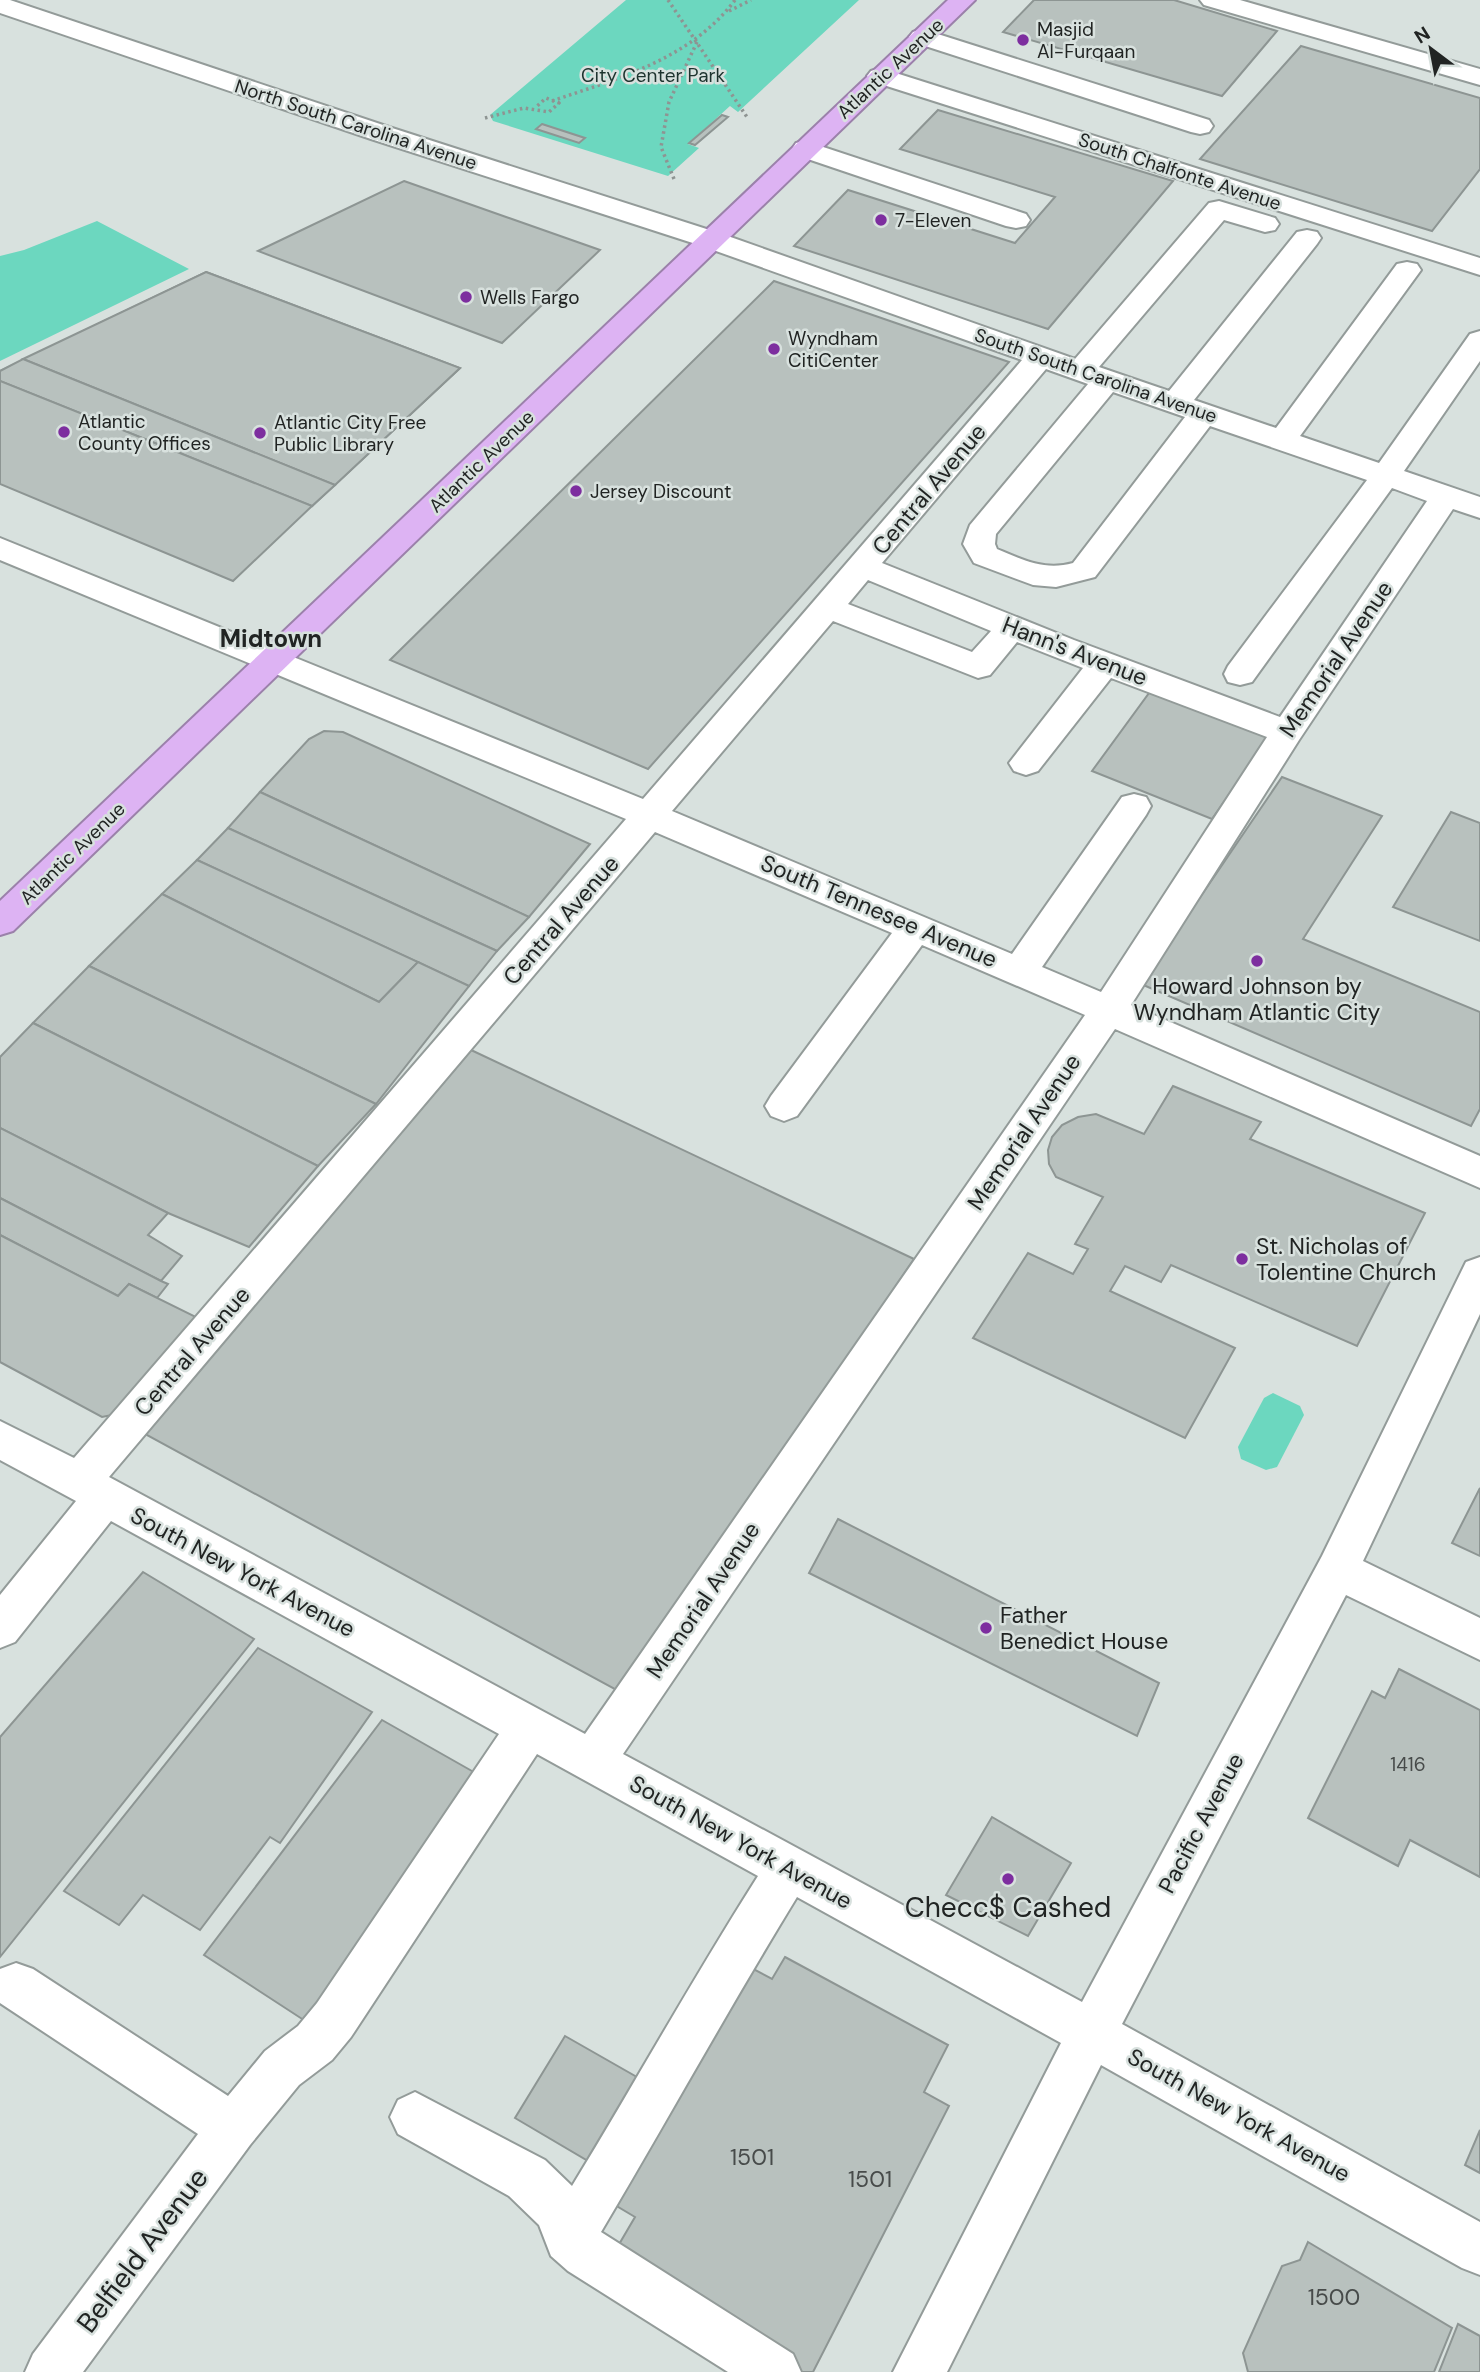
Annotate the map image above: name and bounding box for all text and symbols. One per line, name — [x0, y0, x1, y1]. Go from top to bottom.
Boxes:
street label: Atlantic Avenue — [832, 12, 949, 124]
north arrow — [1396, 14, 1466, 84]
place label: Masjid Al-Furqaan — [1037, 17, 1135, 64]
text: N — [1410, 21, 1435, 49]
marker: Masjid Al-Furqaan — [1015, 32, 1031, 48]
park label: City Center Park — [581, 63, 725, 88]
street label: North South Carolina Avenue — [232, 73, 480, 175]
street label: South Chalfonte Avenue — [1075, 127, 1284, 216]
place label: 7-Eleven — [895, 208, 971, 233]
marker: 7-Eleven — [873, 212, 889, 228]
place label: Wells Fargo — [480, 285, 579, 310]
marker: Wells Fargo — [458, 289, 474, 305]
street label: South South Carolina Avenue — [971, 322, 1220, 429]
place label: Wyndham CitiCenter — [788, 326, 879, 373]
marker: Wyndham CitiCenter — [766, 341, 782, 357]
street label: Atlantic Avenue — [423, 405, 539, 518]
place label: Atlantic County Offices — [78, 409, 211, 456]
place label: Atlantic City Free Public Library — [274, 410, 426, 457]
street label: Central Avenue — [865, 417, 993, 561]
marker: Atlantic County Offices — [56, 424, 72, 440]
marker: Atlantic City Free Public Library — [252, 425, 268, 441]
place label: Jersey Discount — [590, 479, 731, 504]
marker: Jersey Discount — [568, 483, 584, 499]
street label: Memorial Avenue — [1273, 575, 1399, 743]
street label: Hann's Avenue — [998, 610, 1152, 692]
district label: Midtown — [220, 623, 322, 654]
street label: Atlantic Avenue — [14, 797, 130, 910]
street label: South Tennesee Avenue — [756, 848, 1002, 974]
street label: Central Avenue — [496, 849, 626, 991]
marker: Howard Johnson by Wyndham Atlantic City — [1249, 953, 1265, 969]
place label: Howard Johnson by Wyndham Atlantic City — [1134, 971, 1381, 1027]
street label: Memorial Avenue — [961, 1048, 1087, 1216]
place label: St. Nicholas of Tolentine Church — [1256, 1231, 1436, 1287]
marker: St. Nicholas of Tolentine Church — [1234, 1251, 1250, 1267]
street label: Central Avenue — [127, 1280, 257, 1422]
street label: South New York Avenue — [126, 1500, 360, 1644]
street label: Memorial Avenue — [640, 1516, 766, 1684]
place label: Father Benedict House — [1000, 1600, 1168, 1656]
marker: Father Benedict House — [978, 1620, 994, 1636]
street label: Pacific Avenue — [1152, 1748, 1250, 1898]
house number: 1416 — [1390, 1752, 1426, 1777]
street label: South New York Avenue — [624, 1768, 858, 1916]
marker: Checc$ Cashed — [1000, 1871, 1016, 1887]
place label: Checc$ Cashed — [905, 1889, 1111, 1926]
street label: South New York Avenue — [1122, 2041, 1356, 2189]
house number: 1501 — [730, 2142, 774, 2172]
street label: Belfield Avenue — [68, 2160, 216, 2340]
house number: 1501 — [848, 2164, 892, 2194]
house number: 1500 — [1308, 2282, 1360, 2312]

